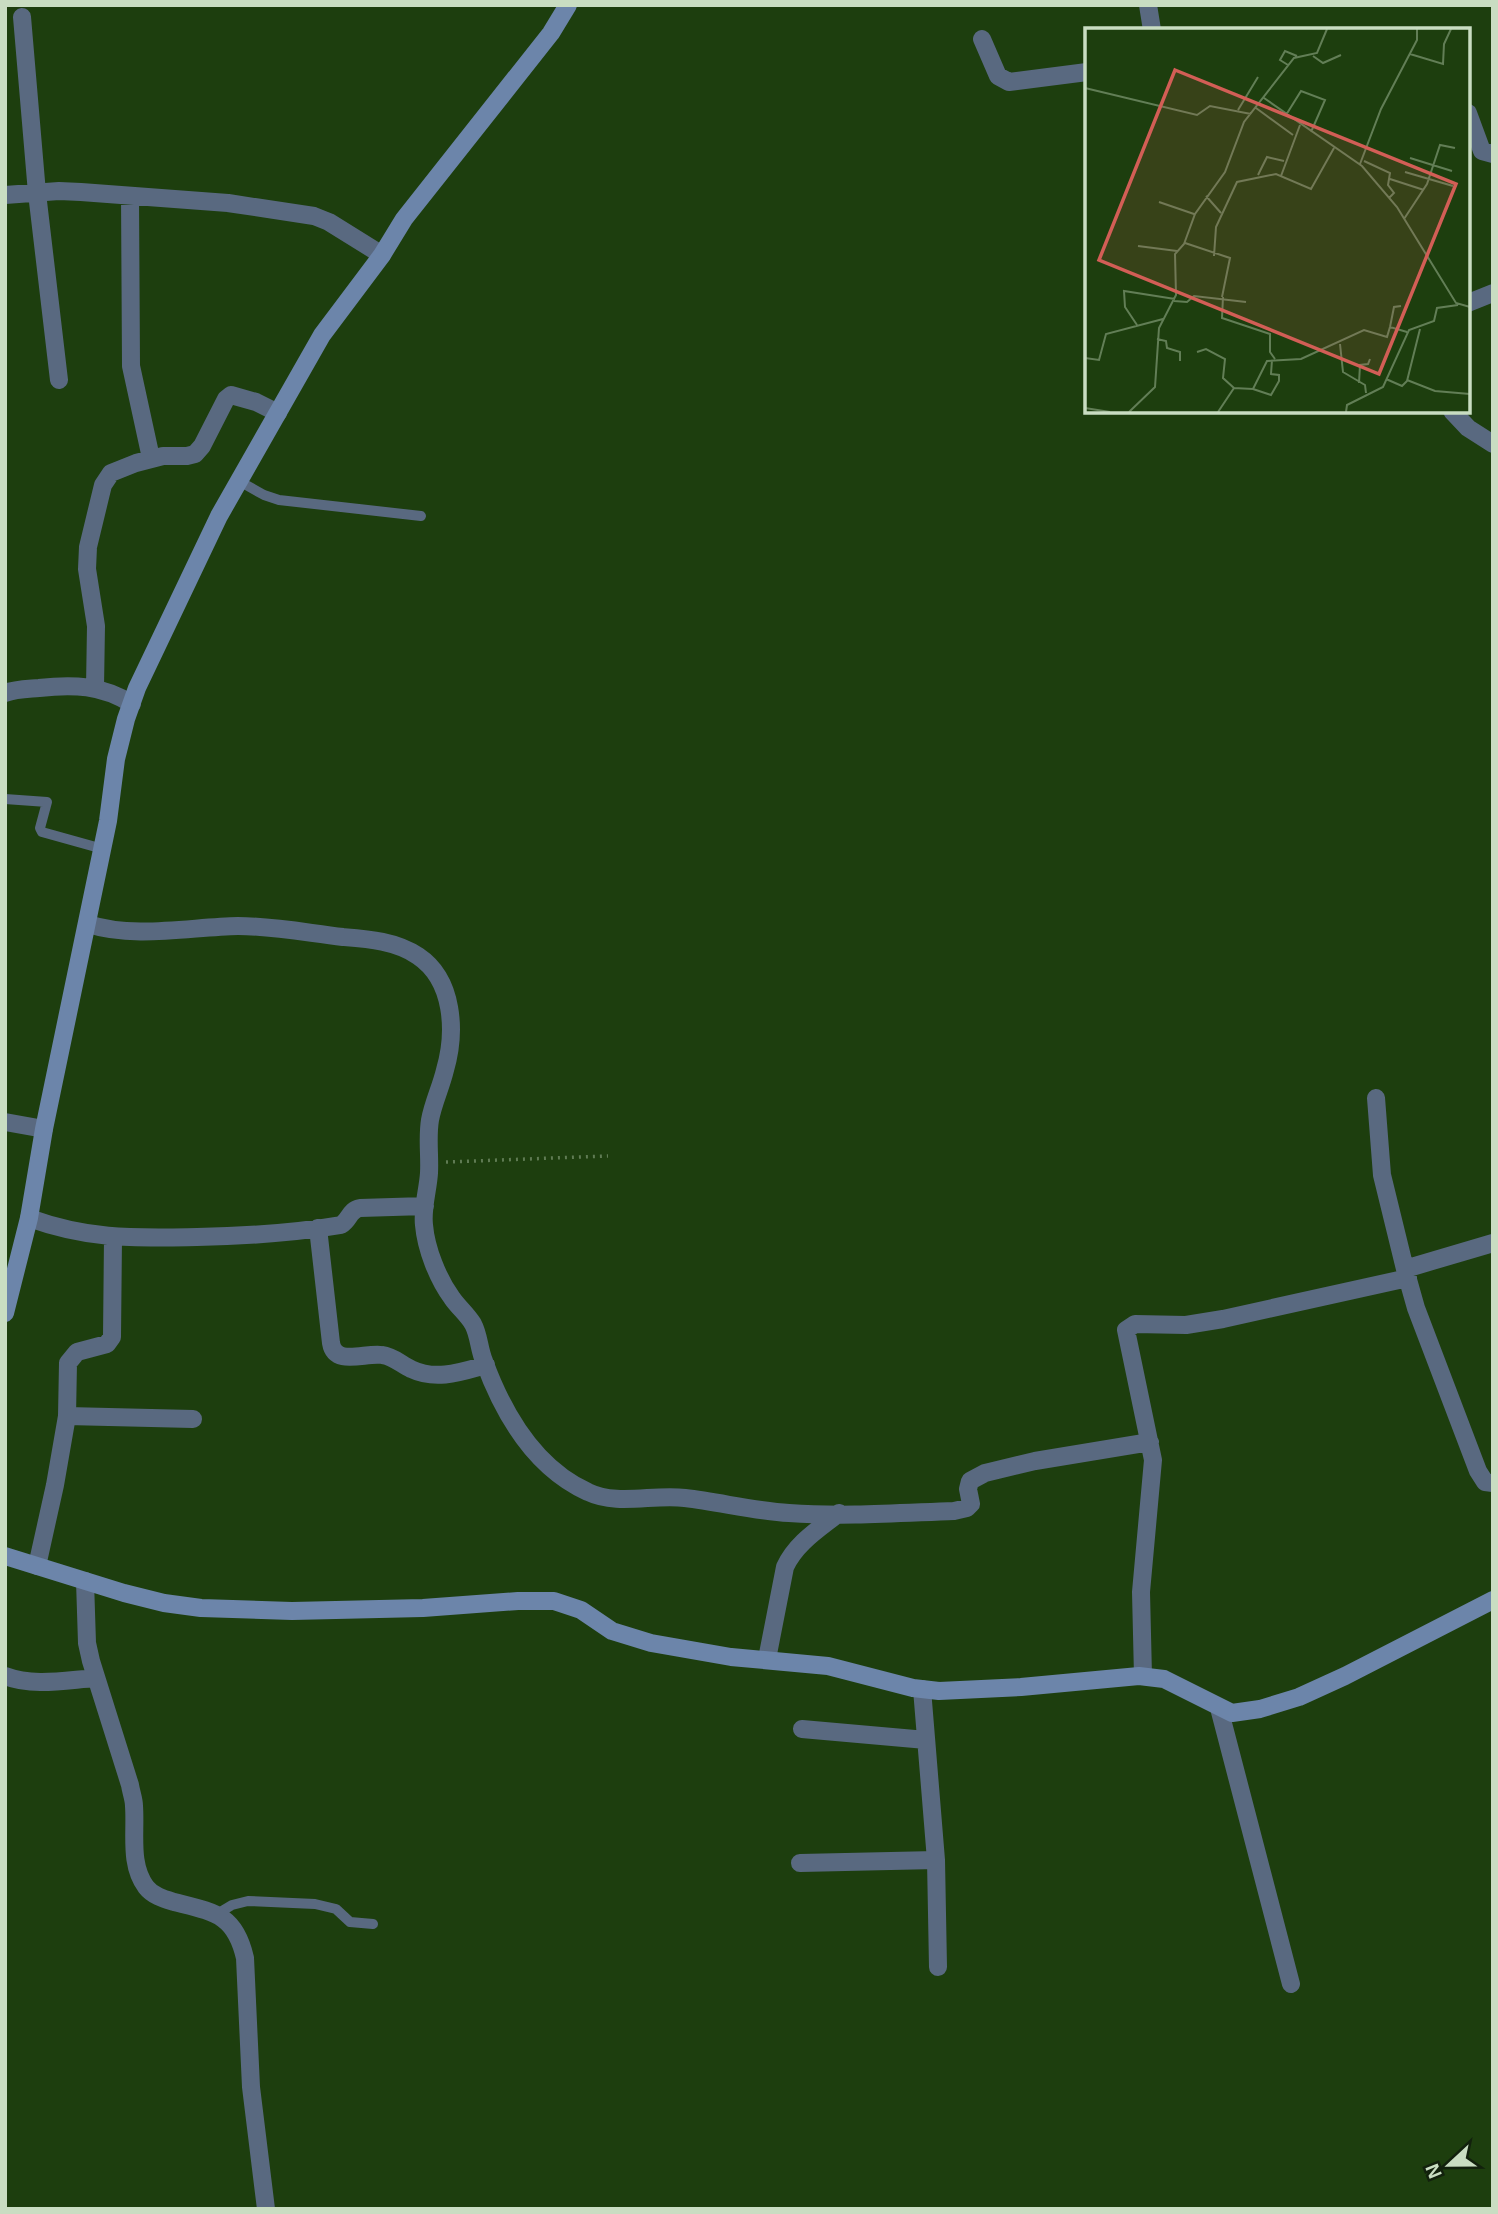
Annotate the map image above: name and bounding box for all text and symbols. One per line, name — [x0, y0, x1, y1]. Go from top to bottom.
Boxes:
inset map — [1085, 28, 1470, 413]
north arrow — [1414, 2130, 1484, 2200]
text: N — [1421, 2161, 1446, 2181]

